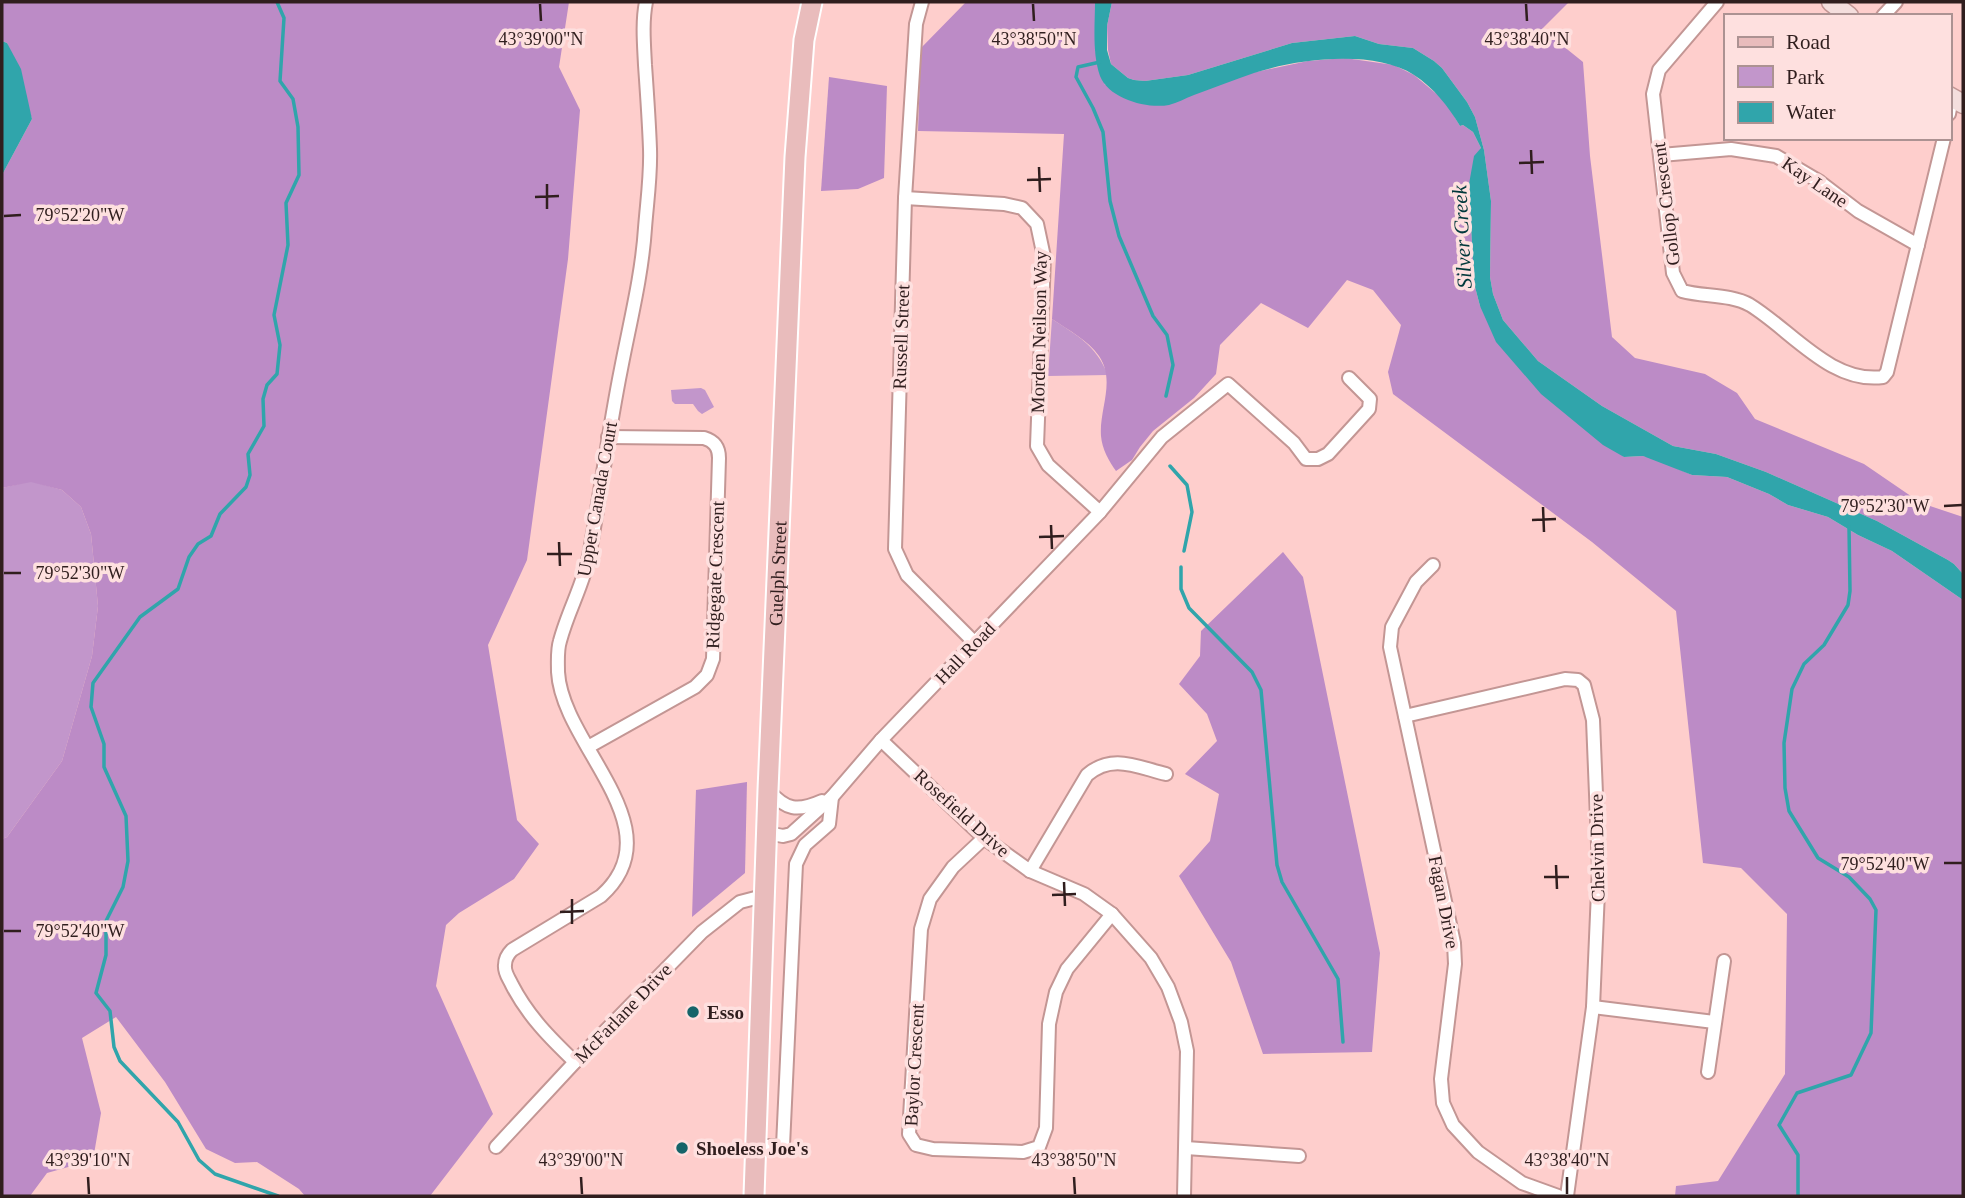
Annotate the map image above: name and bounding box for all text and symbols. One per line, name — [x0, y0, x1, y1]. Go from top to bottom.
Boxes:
legend — [1724, 14, 1951, 140]
text: 43°39'00"N — [499, 29, 583, 49]
text: 43°38'50"N — [992, 29, 1076, 49]
text: 43°38'40"N — [1485, 29, 1569, 49]
text: Road — [1786, 30, 1831, 54]
text: Park — [1786, 65, 1825, 89]
text: Water — [1786, 100, 1836, 124]
street label: Gollop Crescent — [1648, 140, 1684, 267]
street label: Kay Lane — [1778, 152, 1852, 212]
water label: Silver Creek — [1447, 184, 1477, 289]
text: 79°52'20"W — [36, 205, 124, 225]
street label: Morden Neilson Way — [1027, 250, 1051, 414]
street label: Russell Street — [889, 283, 913, 390]
street label: Upper Canada Court — [573, 419, 621, 578]
text: 79°52'30"W — [1841, 496, 1929, 516]
street label: Ridgegate Crescent — [702, 500, 728, 649]
street label: Guelph Street — [765, 520, 790, 626]
text: 79°52'30"W — [36, 563, 124, 583]
street label: Hall Road — [931, 617, 1000, 688]
street label: Rosefield Drive — [910, 765, 1014, 861]
street label: Chelvin Drive — [1586, 794, 1608, 902]
street label: Fagan Drive — [1425, 854, 1463, 950]
text: 79°52'40"W — [1841, 854, 1929, 874]
text: 79°52'40"W — [36, 921, 124, 941]
street label: McFarlane Drive — [570, 959, 676, 1067]
place label: Esso — [707, 1002, 744, 1023]
street label: Baylor Crescent — [900, 1002, 928, 1127]
marker: Esso — [685, 1004, 701, 1020]
place label: Shoeless Joe's — [696, 1138, 808, 1159]
marker: Shoeless Joe's — [674, 1140, 690, 1156]
text: 43°39'10"N — [46, 1150, 130, 1170]
text: 43°39'00"N — [539, 1150, 623, 1170]
text: 43°38'50"N — [1032, 1150, 1116, 1170]
text: 43°38'40"N — [1525, 1150, 1609, 1170]

